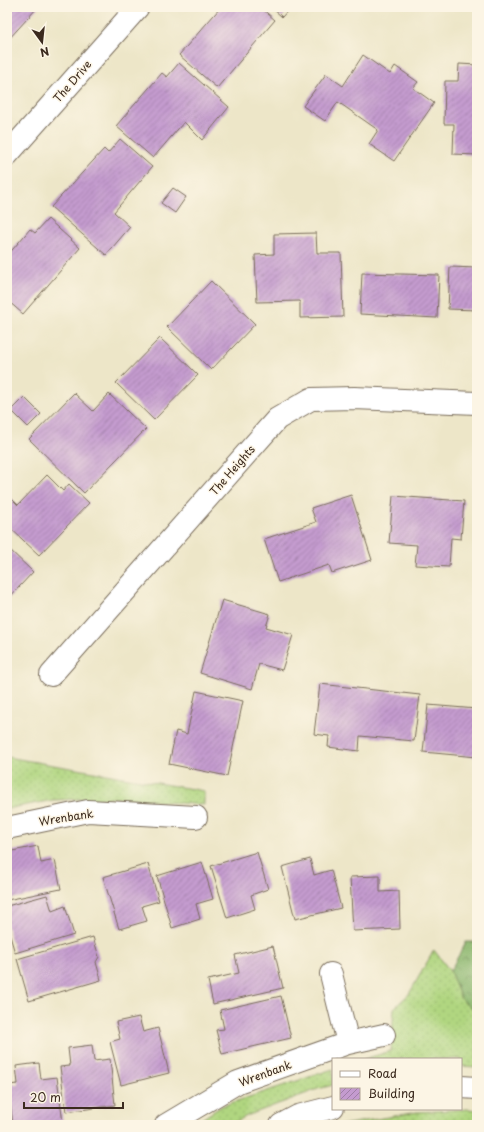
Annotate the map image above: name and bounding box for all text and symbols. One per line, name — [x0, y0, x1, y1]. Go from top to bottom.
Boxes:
north arrow — [22, 22, 62, 62]
text: N — [38, 43, 51, 62]
street label: The Drive — [49, 56, 95, 106]
street label: The Heights — [205, 441, 259, 499]
street label: Wrenbank — [38, 804, 95, 830]
street label: Wrenbank — [236, 1056, 294, 1090]
legend — [332, 1058, 462, 1110]
text: Road — [368, 1064, 397, 1082]
scale bar — [24, 1084, 123, 1110]
text: Building — [368, 1084, 415, 1102]
text: 20 m — [30, 1088, 61, 1106]

